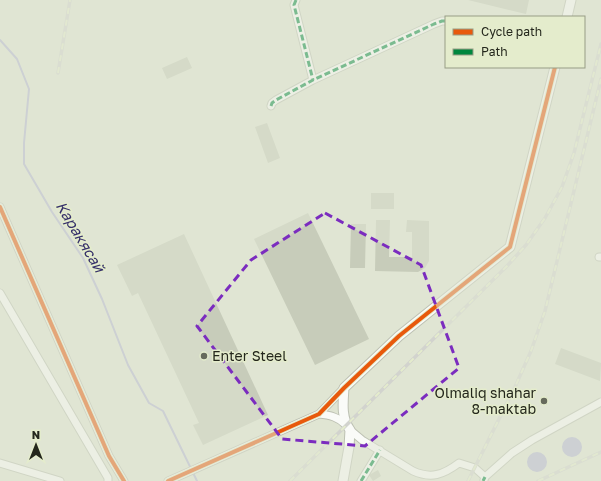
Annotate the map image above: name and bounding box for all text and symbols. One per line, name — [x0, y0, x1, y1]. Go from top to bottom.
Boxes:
legend — [445, 16, 585, 68]
text: Cycle path — [481, 24, 542, 39]
text: Path — [481, 44, 508, 59]
water label: Каракясай — [53, 198, 110, 276]
place label: Enter Steel — [212, 347, 287, 364]
marker: Enter Steel — [199, 351, 209, 361]
place label: Olmaliq shahar 8-maktab — [435, 384, 537, 417]
marker: Olmaliq shahar 8-maktab — [539, 396, 549, 406]
north arrow — [16, 425, 56, 465]
text: N — [32, 428, 40, 441]

